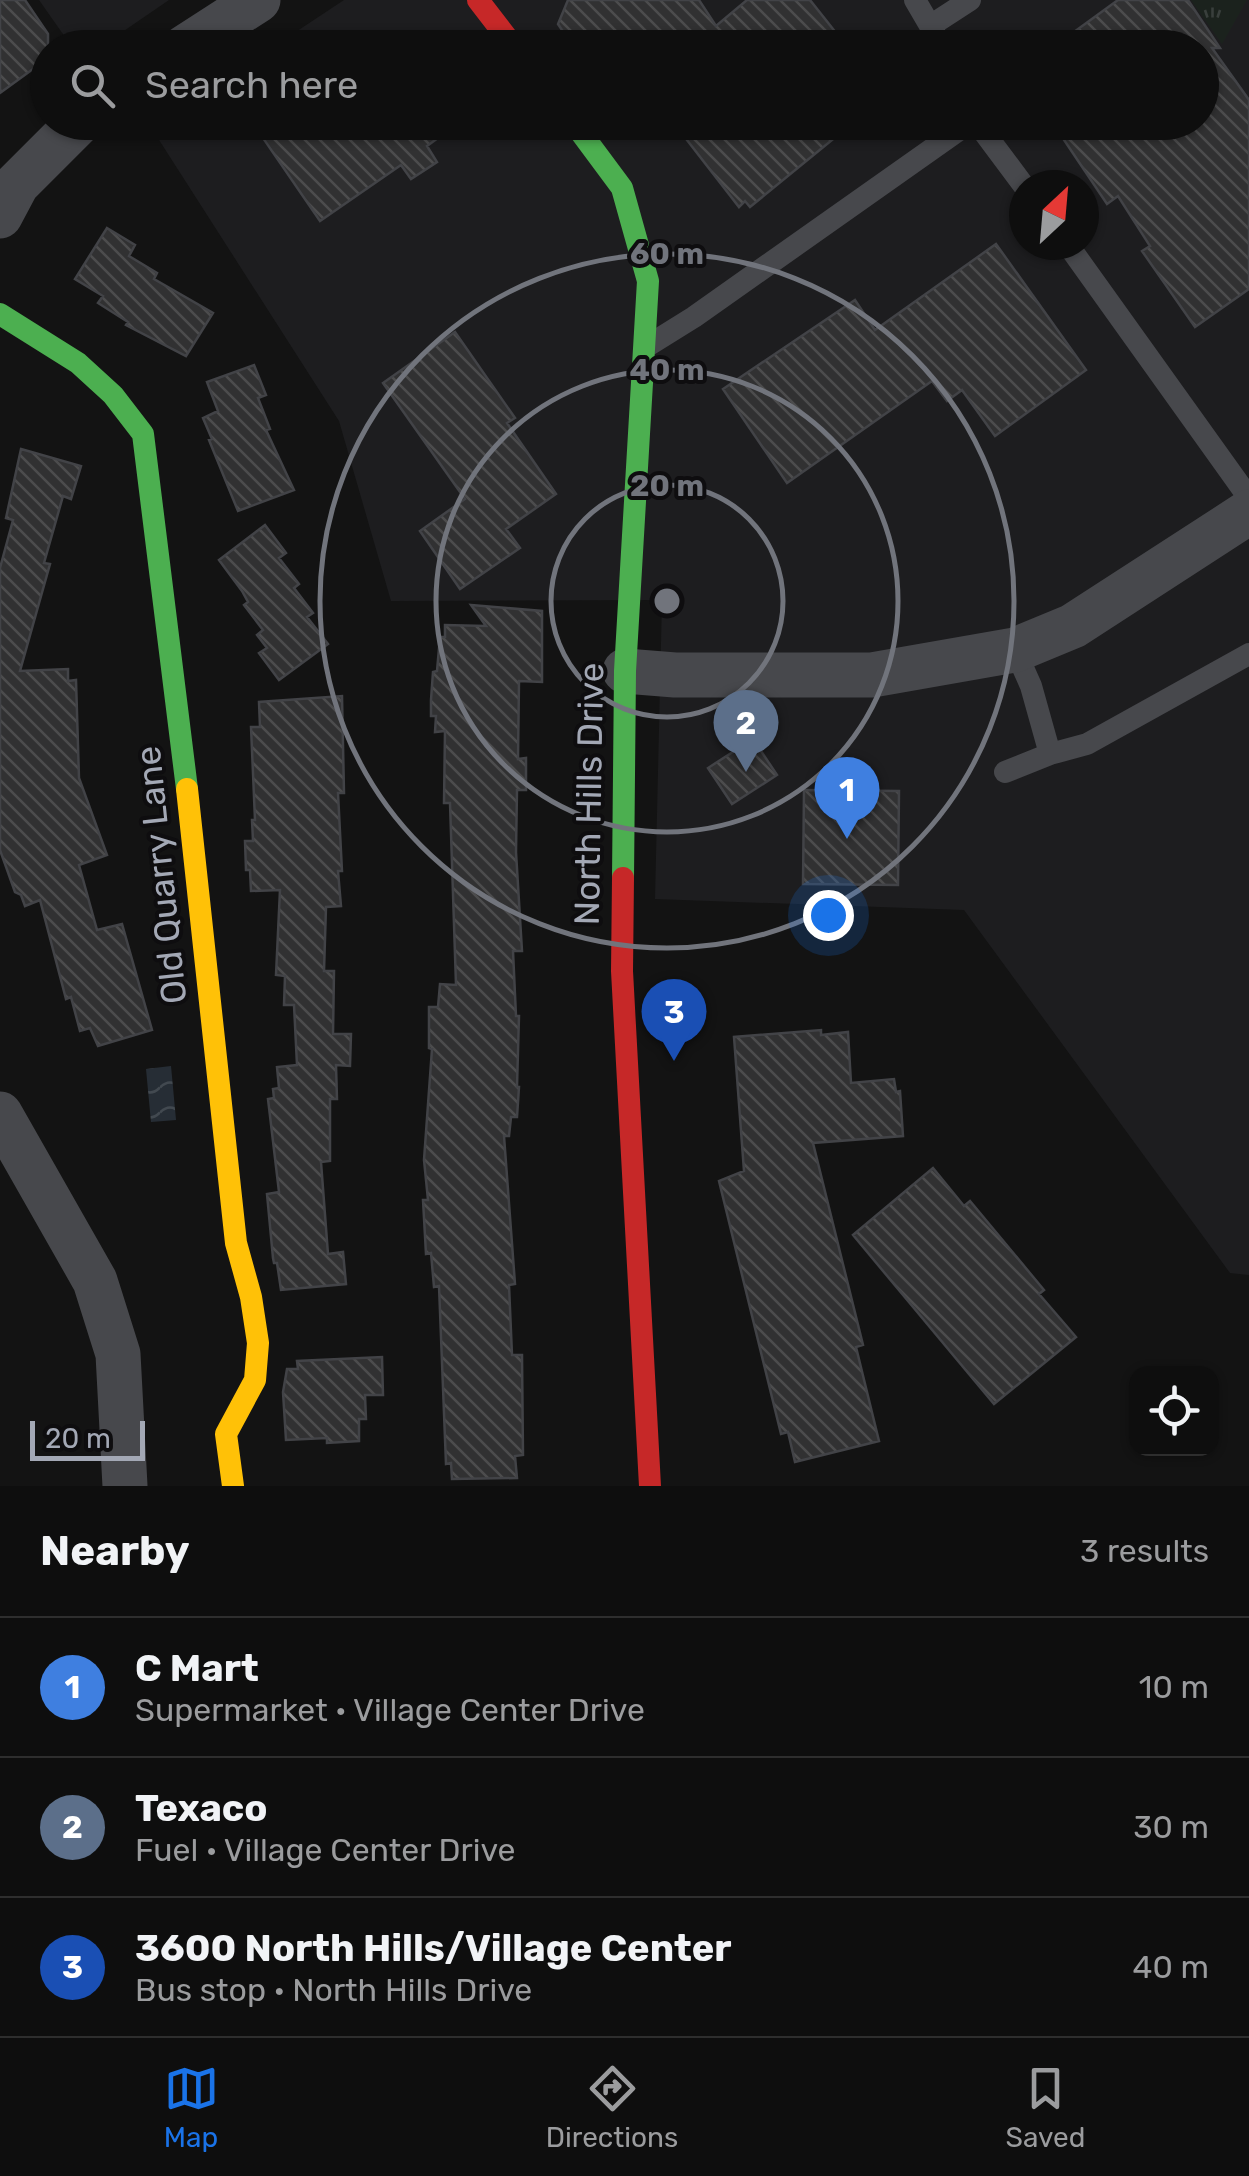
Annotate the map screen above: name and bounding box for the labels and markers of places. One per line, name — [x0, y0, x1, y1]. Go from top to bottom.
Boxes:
centre of rings — [649, 583, 685, 619]
pin: 2 — [714, 690, 778, 772]
pin: 1 — [814, 756, 880, 839]
pin: 3 — [642, 978, 706, 1061]

